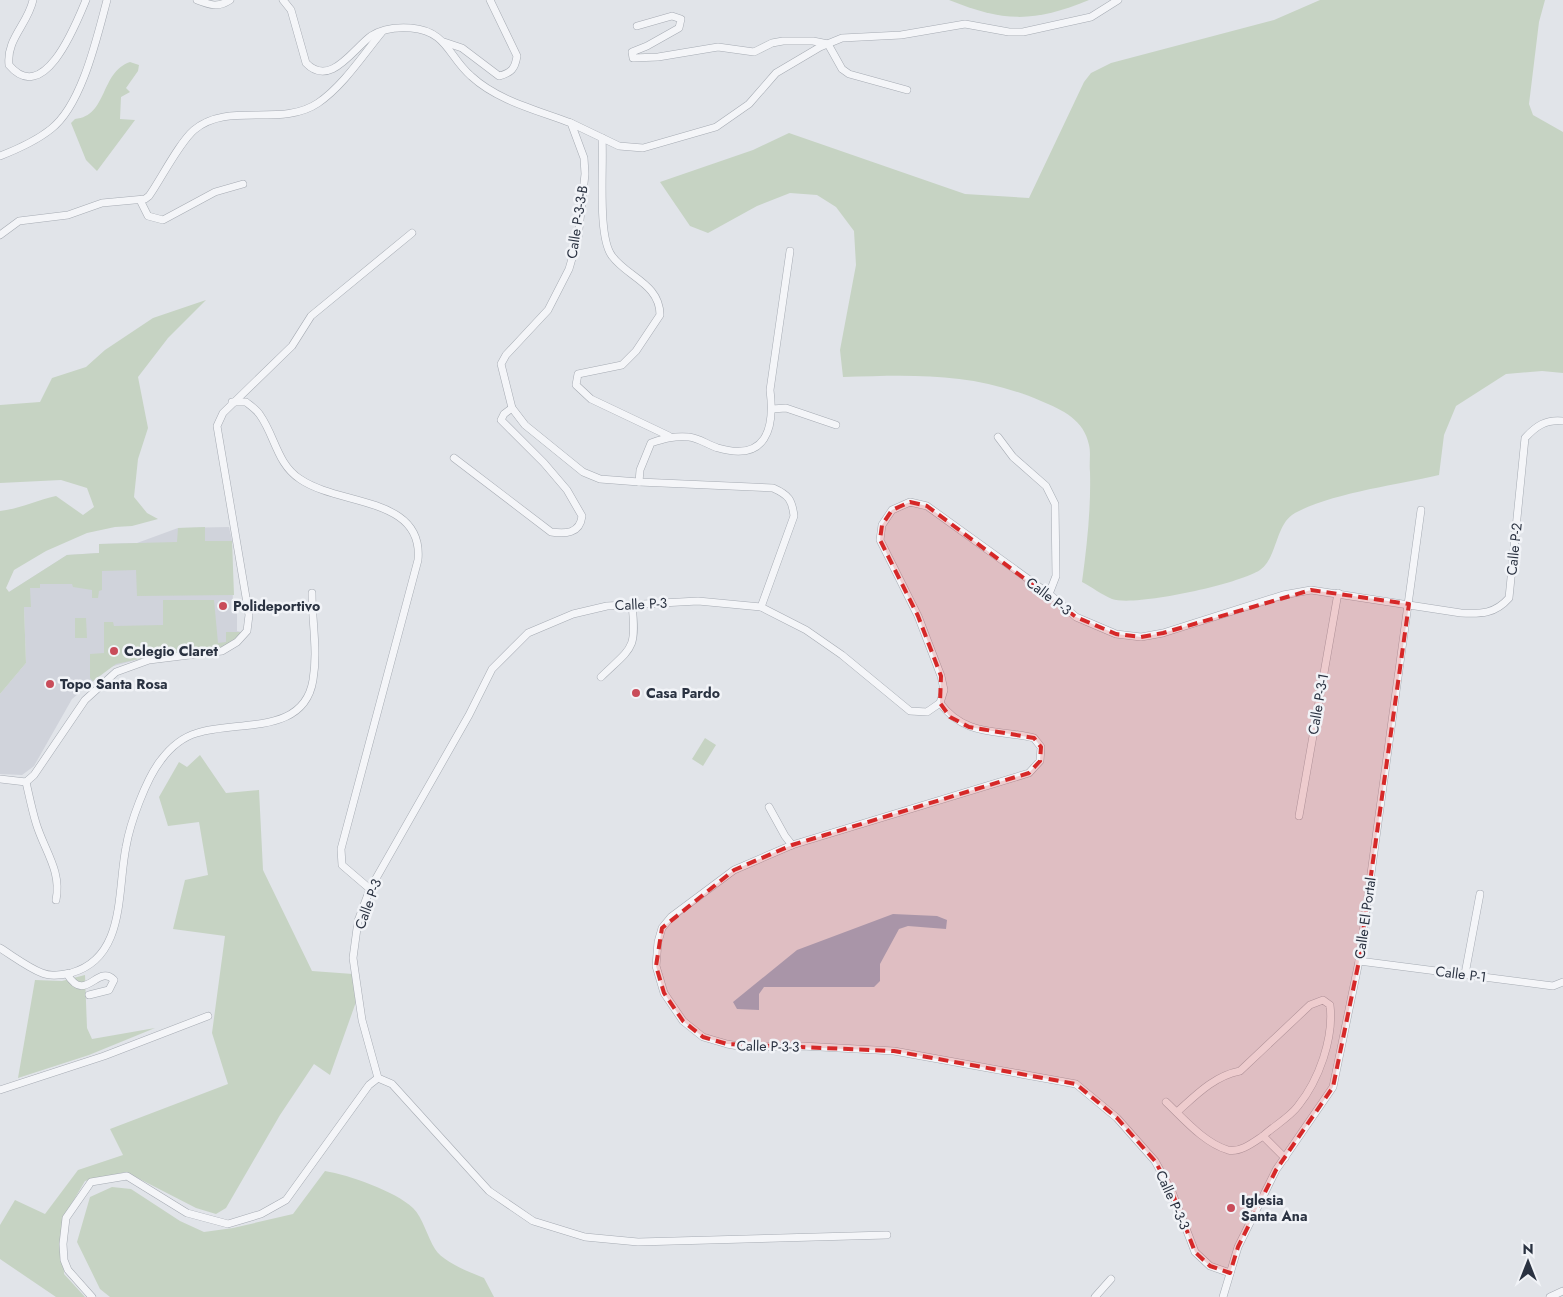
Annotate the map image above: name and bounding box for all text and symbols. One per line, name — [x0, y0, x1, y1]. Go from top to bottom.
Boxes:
street label: Calle P-3-3-B — [561, 184, 593, 260]
street label: Calle P-2 — [1501, 522, 1527, 576]
street label: Calle P-3 — [1022, 572, 1076, 620]
street label: Calle P-3 — [614, 593, 668, 615]
place label: Polideportivo — [233, 596, 320, 616]
marker: Polideportivo — [217, 600, 229, 612]
place label: Colegio Claret — [124, 641, 218, 661]
marker: Colegio Claret — [108, 645, 120, 657]
street label: Calle P-3-1 — [1303, 672, 1333, 736]
place label: Topo Santa Rosa — [60, 674, 168, 694]
marker: Topo Santa Rosa — [44, 678, 56, 690]
place label: Casa Pardo — [646, 683, 720, 703]
marker: Casa Pardo — [630, 687, 642, 699]
street label: Calle P-3 — [350, 876, 386, 932]
street label: Calle El Portal — [1349, 876, 1381, 960]
street label: Calle P-1 — [1434, 961, 1488, 987]
street label: Calle P-3-3 — [736, 1035, 800, 1057]
street label: Calle P-3-3 — [1151, 1167, 1195, 1233]
place label: Iglesia Santa Ana — [1241, 1190, 1307, 1226]
marker: Iglesia Santa Ana — [1225, 1202, 1237, 1214]
north arrow — [1503, 1237, 1553, 1287]
text: N — [1522, 1239, 1534, 1259]

